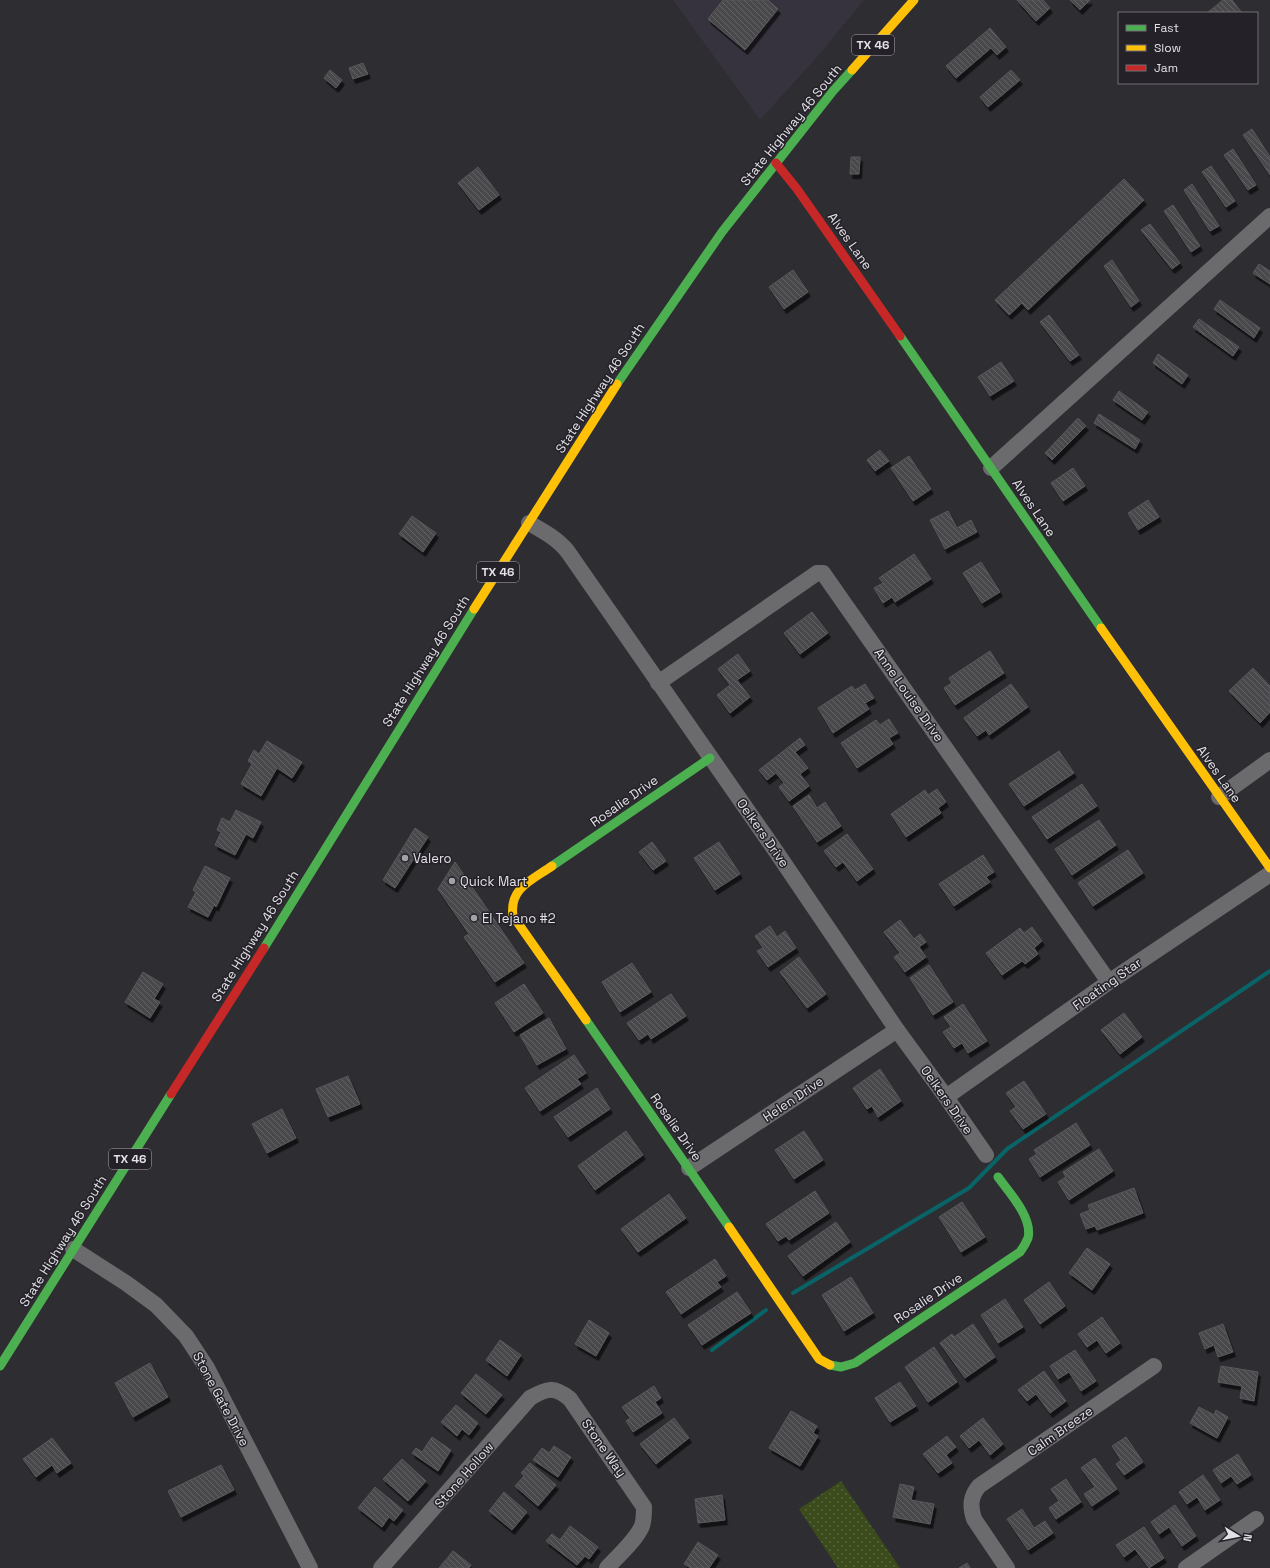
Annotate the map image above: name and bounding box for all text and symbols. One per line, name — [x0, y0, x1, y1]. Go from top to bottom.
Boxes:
legend — [1118, 12, 1258, 84]
text: Fast — [1154, 20, 1179, 36]
road number: TX 46 — [852, 35, 894, 55]
text: Slow — [1154, 40, 1181, 56]
text: Jam — [1154, 60, 1178, 76]
street label: State Highway 46 South — [737, 61, 845, 189]
street label: Alves Lane — [824, 209, 876, 273]
street label: State Highway 46 South — [551, 320, 649, 456]
street label: Alves Lane — [1008, 476, 1060, 540]
road number: TX 46 — [477, 562, 519, 582]
street label: State Highway 46 South — [379, 592, 473, 730]
street label: Anne Louise Drive — [870, 645, 948, 745]
street label: Alves Lane — [1193, 742, 1245, 806]
street label: Rosalie Drive — [587, 771, 661, 831]
street label: Oelkers Drive — [733, 795, 793, 871]
place label: Valero — [413, 850, 452, 867]
marker: Valero — [400, 853, 410, 863]
street label: State Highway 46 South — [208, 867, 302, 1005]
place label: Quick Mart — [460, 873, 528, 890]
marker: Quick Mart — [447, 876, 457, 886]
place label: El Tejano #2 — [482, 910, 556, 927]
marker: El Tejano #2 — [469, 913, 479, 923]
street label: Floating Star — [1069, 954, 1145, 1014]
street label: Oelkers Drive — [917, 1062, 977, 1138]
street label: Helen Drive — [759, 1073, 827, 1125]
street label: Rosalie Drive — [646, 1090, 706, 1164]
road number: TX 46 — [109, 1149, 151, 1169]
street label: State Highway 46 South — [16, 1172, 110, 1310]
street label: Rosalie Drive — [890, 1269, 966, 1327]
street label: Stone Gate Drive — [189, 1349, 253, 1449]
street label: Calm Breeze — [1024, 1402, 1096, 1460]
street label: Stone Way — [578, 1416, 630, 1480]
street label: Stone Hollow — [431, 1438, 497, 1512]
north arrow — [1218, 1516, 1258, 1556]
text: N — [1240, 1533, 1255, 1543]

